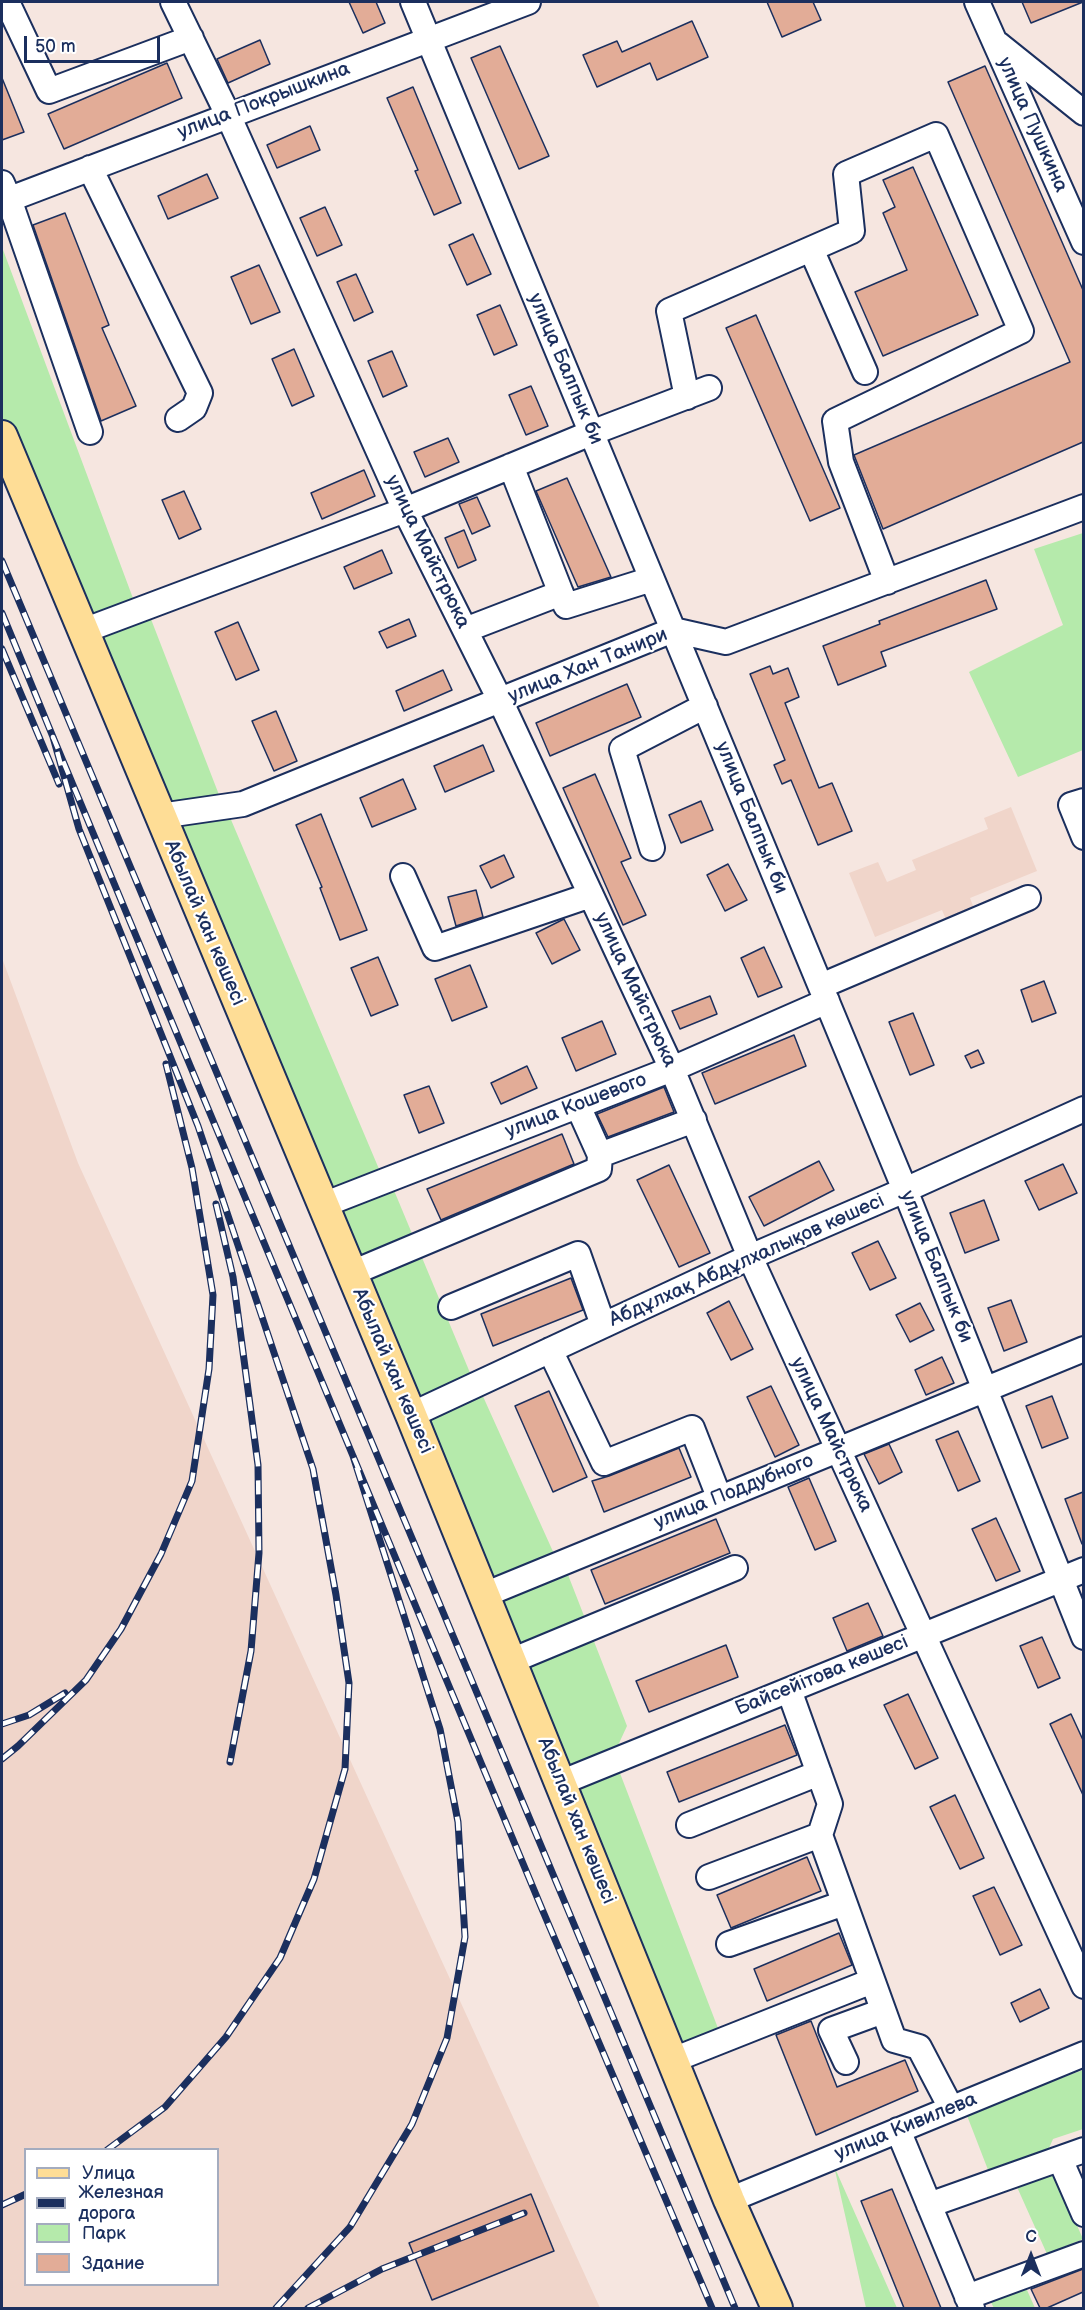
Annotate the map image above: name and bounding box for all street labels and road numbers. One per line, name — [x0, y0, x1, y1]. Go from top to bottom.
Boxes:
street label: улица Пушкина — [991, 54, 1073, 196]
street label: улица Покрышкина — [174, 57, 354, 145]
street label: улица Балпык би — [522, 290, 608, 448]
street label: улица Майстрюка — [379, 471, 475, 633]
street label: улица Хан Танири — [505, 623, 671, 709]
street label: улица Балпык би — [710, 738, 792, 898]
street label: Абылай хан көшесі — [158, 837, 250, 1009]
street label: улица Майстрюка — [589, 909, 681, 1071]
street label: улица Кошевого — [502, 1068, 650, 1144]
street label: улица Балпык би — [895, 1187, 977, 1347]
street label: Абдұлхақ Абдұлхалықов көшесі — [606, 1189, 888, 1333]
street label: Абылай хан көшесі — [346, 1285, 438, 1457]
street label: улица Майстрюка — [785, 1354, 877, 1516]
street label: улица Поддубного — [651, 1449, 817, 1535]
street label: Байсейітова көшесі — [732, 1630, 912, 1722]
street label: Абылай хан көшесі — [532, 1734, 620, 1908]
street label: улица Кивилева — [831, 2088, 981, 2166]

